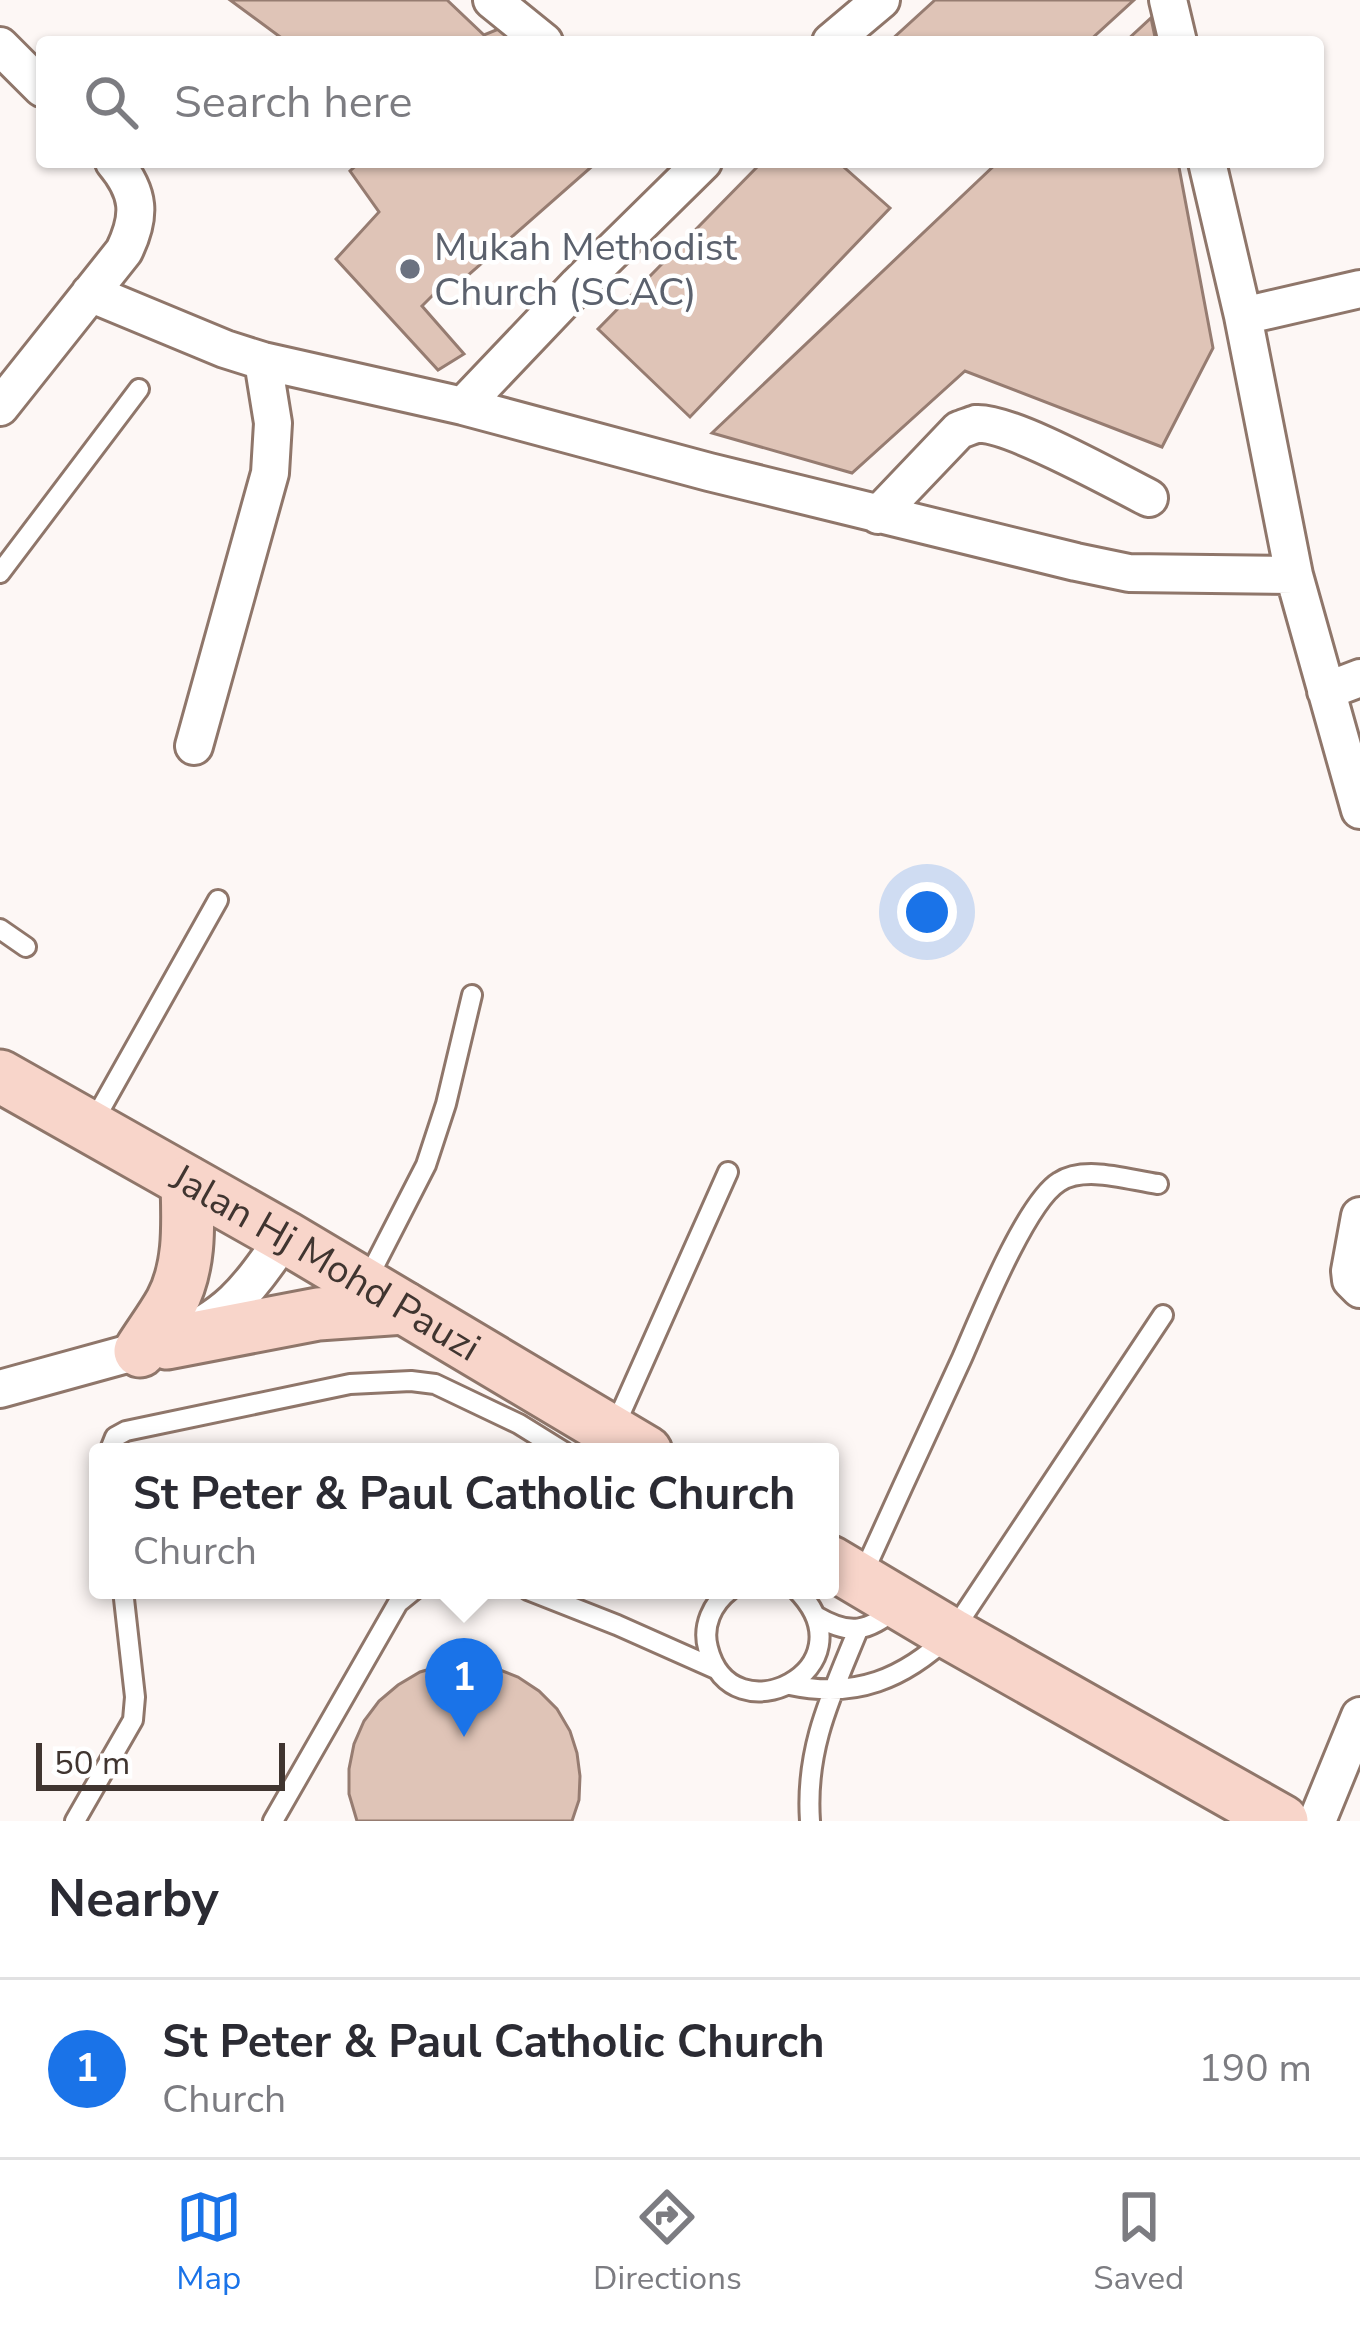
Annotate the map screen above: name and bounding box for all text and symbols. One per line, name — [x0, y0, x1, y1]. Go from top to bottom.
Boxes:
search box — [36, 36, 1324, 168]
icon: search — [78, 69, 144, 135]
text: Search here — [174, 72, 413, 133]
place label: Mukah Methodist Church (SCAC) — [434, 221, 737, 319]
marker: Mukah Methodist Church (SCAC) — [397, 256, 423, 282]
your location — [897, 882, 957, 942]
street label: Jalan Hj Mohd Pauzi — [160, 1151, 490, 1374]
popup — [89, 1443, 839, 1599]
text: St Peter & Paul Catholic Church — [133, 1464, 795, 1525]
text: Church — [133, 1525, 257, 1578]
pin: 1 — [425, 1638, 503, 1737]
scale bar — [36, 1737, 285, 1790]
text: 50 m — [54, 1741, 130, 1786]
text: Nearby — [48, 1864, 219, 1934]
text: St Peter & Paul Catholic Church — [162, 2012, 825, 2073]
text: 1 — [75, 2042, 99, 2095]
text: 190 m — [1198, 2042, 1312, 2095]
text: Church — [162, 2073, 286, 2126]
tab: Map — [176, 2184, 242, 2301]
tab: Directions — [593, 2184, 742, 2301]
tab: Saved — [1093, 2184, 1184, 2301]

